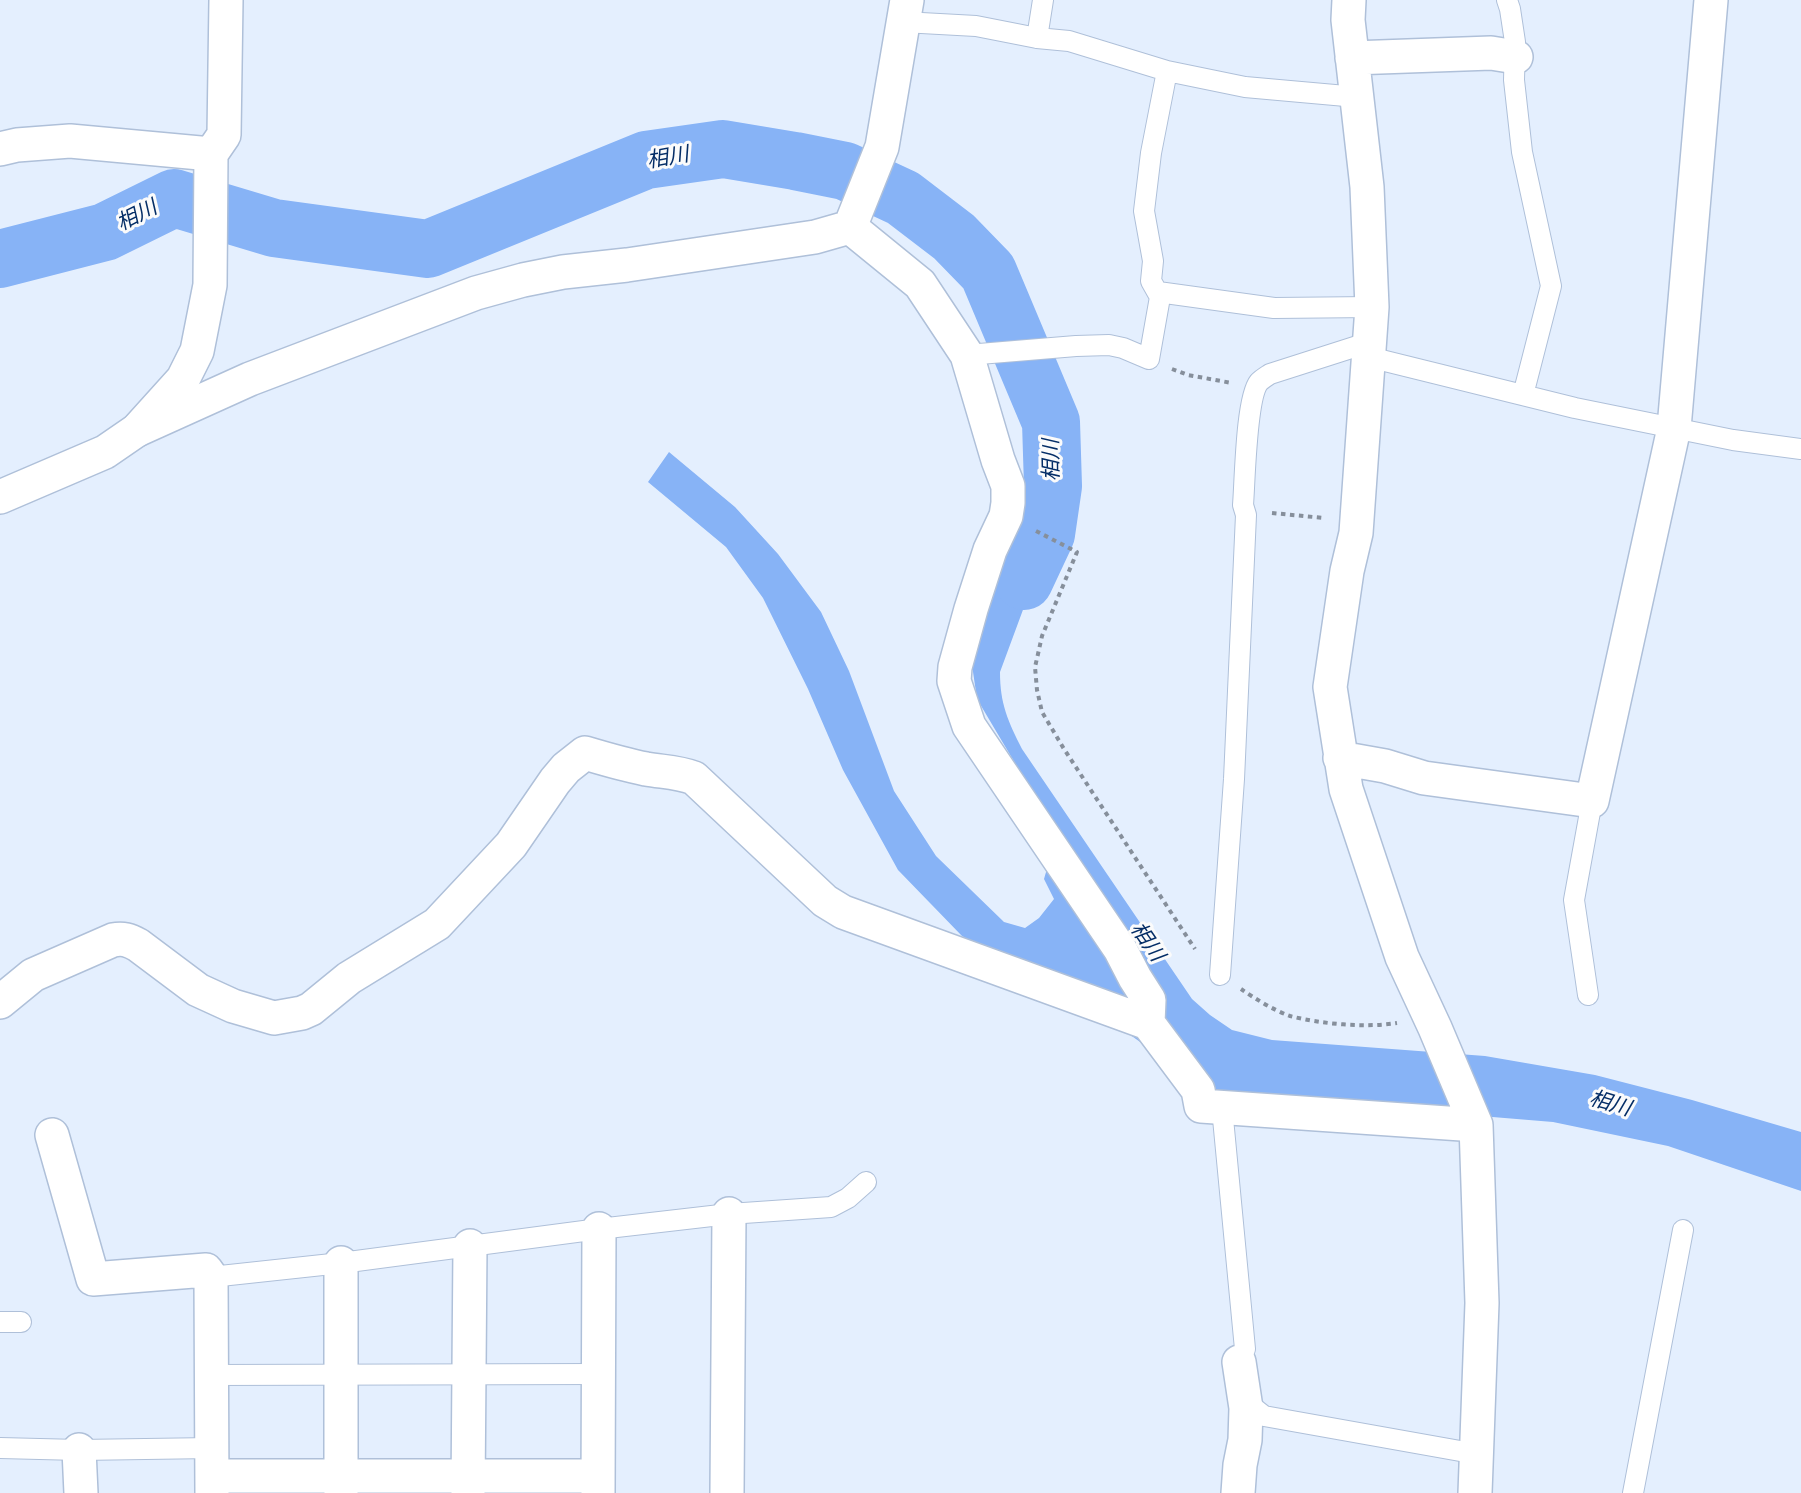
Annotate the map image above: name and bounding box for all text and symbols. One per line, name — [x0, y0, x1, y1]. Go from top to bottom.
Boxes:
water label: 相川 — [645, 142, 691, 174]
water label: 相川 — [113, 195, 161, 237]
water label: 相川 — [1039, 439, 1065, 481]
water label: 相川 — [1125, 918, 1169, 966]
water label: 相川 — [1586, 1086, 1634, 1122]

